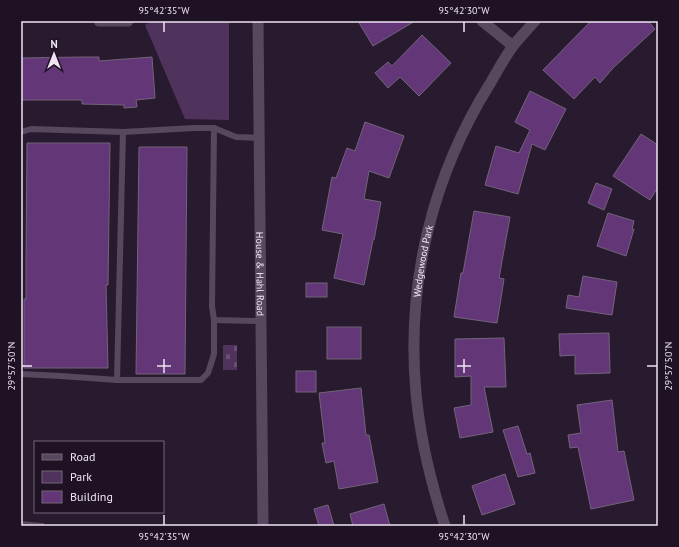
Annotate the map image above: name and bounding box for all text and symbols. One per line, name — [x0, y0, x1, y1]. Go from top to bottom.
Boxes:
text: 95°42'35"W — [138, 4, 190, 17]
text: 95°42'30"W — [438, 4, 490, 17]
north arrow — [34, 34, 74, 74]
text: N — [50, 37, 58, 51]
street label: Wedgewood Park — [410, 223, 436, 298]
street label: House & Hahl Road — [253, 232, 267, 316]
text: 29°57'50"N — [5, 341, 18, 391]
text: 29°57'50"N — [662, 341, 675, 391]
legend — [34, 441, 164, 513]
text: Road — [70, 449, 95, 464]
text: Park — [70, 469, 92, 484]
text: Building — [70, 489, 113, 504]
text: 95°42'35"W — [138, 530, 190, 543]
text: 95°42'30"W — [438, 530, 490, 543]

